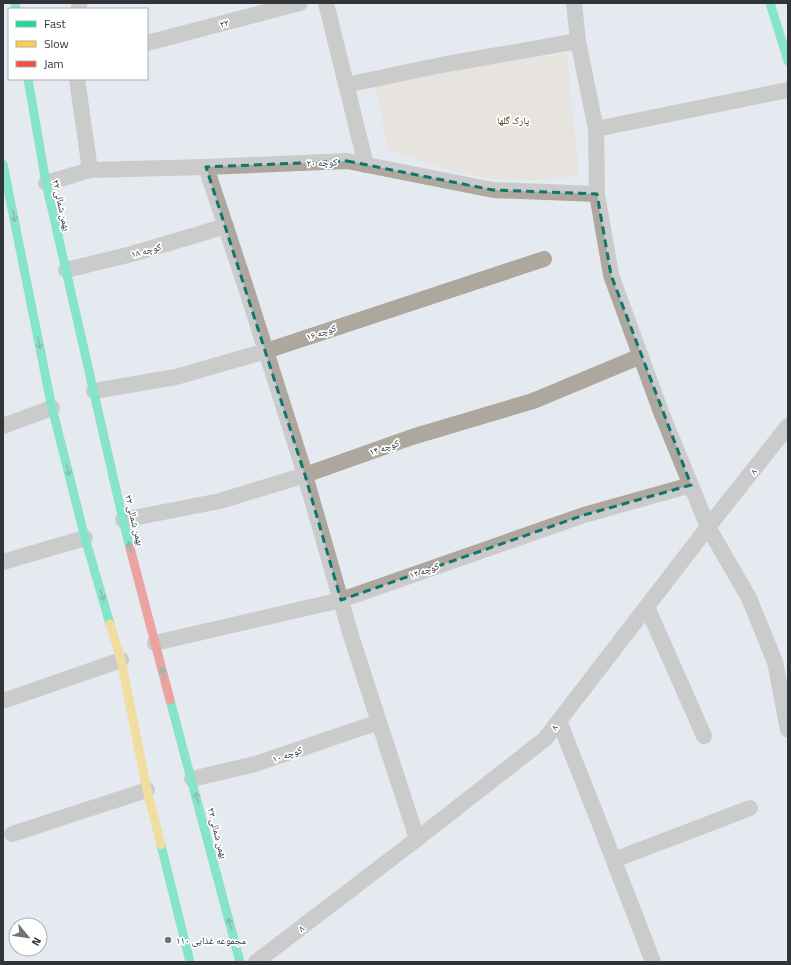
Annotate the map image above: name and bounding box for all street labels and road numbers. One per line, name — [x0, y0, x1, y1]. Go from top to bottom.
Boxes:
street label: ۲۲ — [218, 15, 231, 32]
street label: کوچه ۲۰ — [306, 154, 338, 171]
street label: ۲۲ بهمن شمالی — [48, 178, 75, 232]
street label: کوچه ۱۸ — [129, 239, 163, 262]
street label: کوچه ۱۶ — [304, 320, 338, 345]
street label: کوچه ۱۴ — [367, 435, 401, 460]
street label: ۸ — [746, 465, 761, 478]
street label: ۲۲ بهمن شمالی — [121, 493, 148, 547]
street label: کوچه ۱۲ — [407, 558, 441, 583]
street label: ۸ — [547, 721, 562, 734]
street label: کوچه ۱۰ — [270, 742, 304, 767]
street label: ۲۲ بهمن شمالی — [204, 806, 232, 860]
street label: ۸ — [295, 921, 308, 936]

